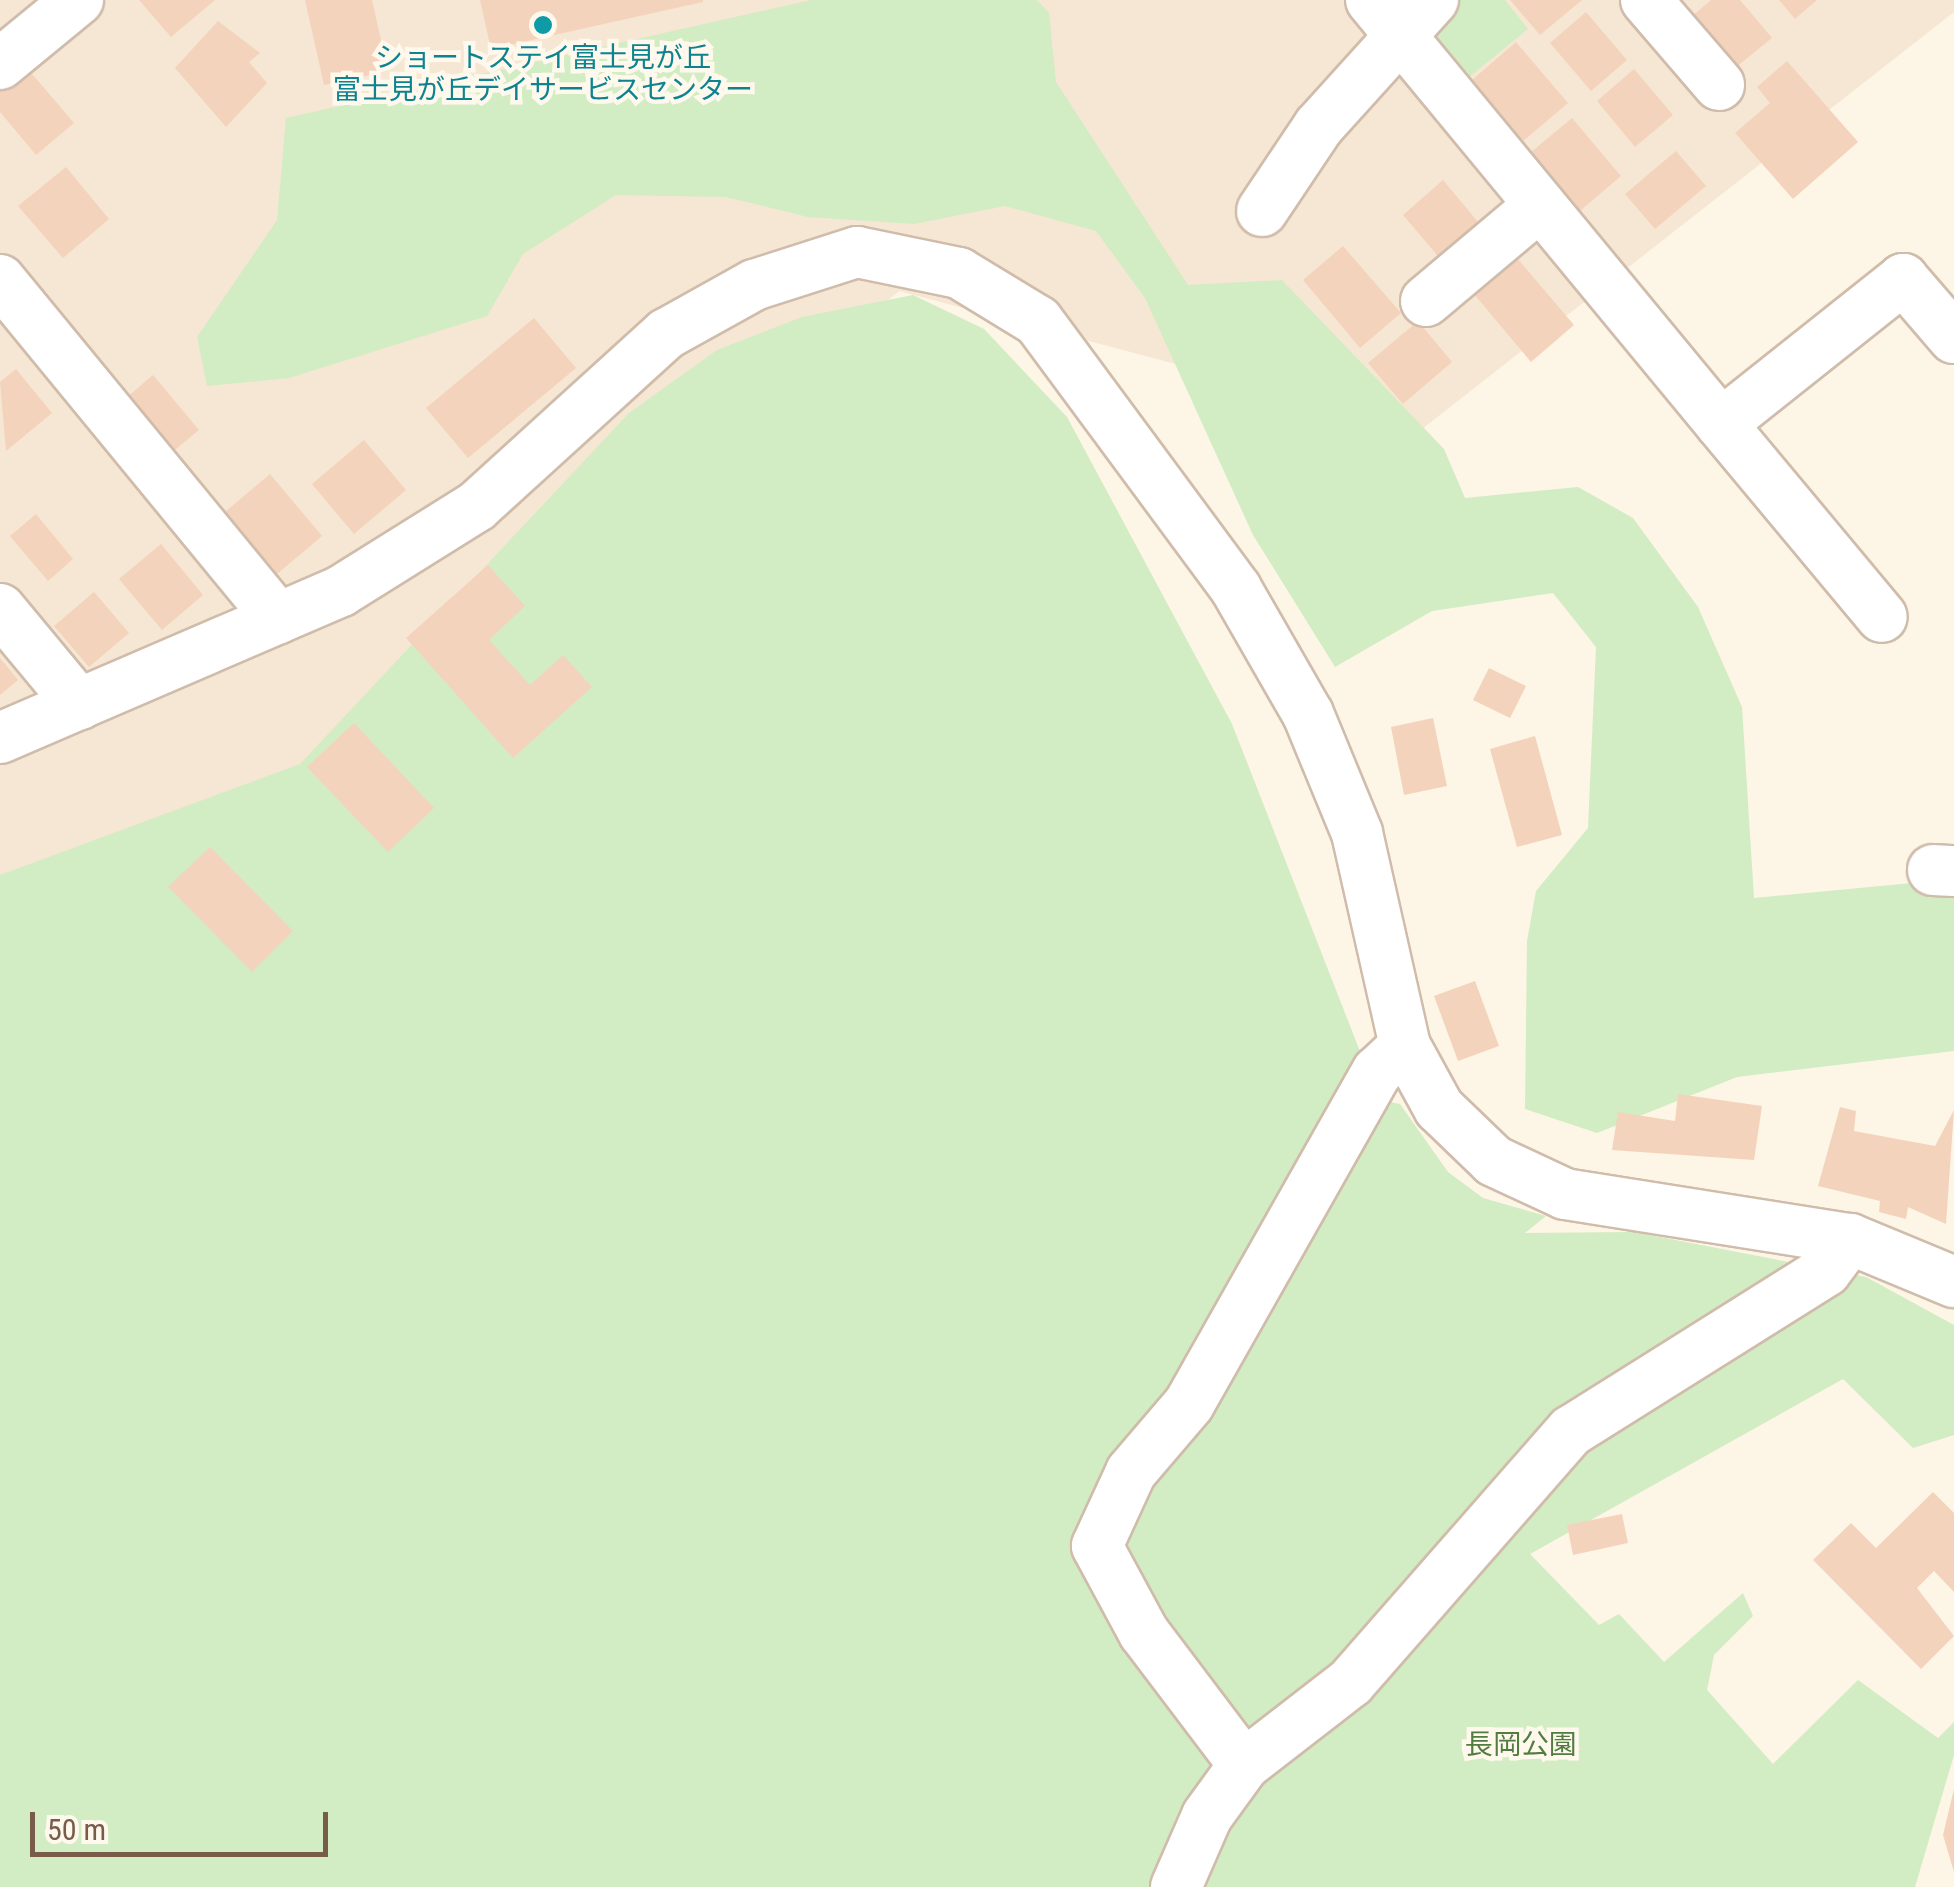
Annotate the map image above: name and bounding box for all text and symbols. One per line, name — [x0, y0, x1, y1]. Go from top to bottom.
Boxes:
marker: ショートステイ富士見が丘 富士見が丘デイサービスセンター — [532, 14, 554, 36]
place label: ショートステイ富士見が丘 富士見が丘デイサービスセンター — [333, 41, 753, 107]
park label: 長岡公園 — [1465, 1728, 1577, 1762]
scale bar — [35, 1792, 332, 1854]
text: 50 m — [47, 1812, 106, 1847]

